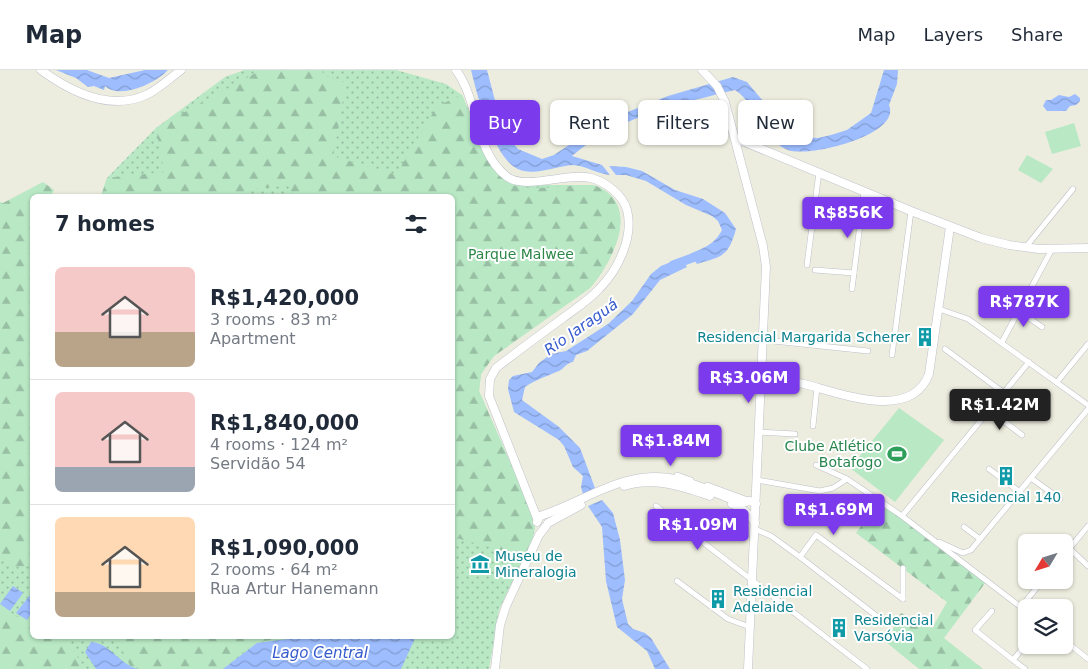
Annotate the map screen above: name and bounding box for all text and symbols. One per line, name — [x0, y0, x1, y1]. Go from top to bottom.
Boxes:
text: Map — [25, 21, 82, 49]
text: Map — [857, 24, 895, 45]
text: Layers — [923, 24, 983, 45]
text: Share — [1011, 24, 1063, 45]
chip: Buy — [470, 100, 540, 145]
chip: Rent — [550, 100, 628, 145]
chip: Filters — [638, 100, 728, 145]
chip: New — [738, 100, 813, 145]
pin: R$856K — [807, 196, 889, 239]
text: R$856K — [813, 203, 883, 222]
icon: filters — [402, 210, 430, 238]
text: 7 homes — [55, 212, 155, 236]
park label: Parque Malwee — [468, 246, 574, 262]
text: R$1,420,000 — [210, 286, 359, 310]
pin: R$787K — [983, 286, 1065, 328]
icon: home — [95, 287, 155, 347]
text: R$787K — [989, 292, 1059, 311]
water label: Rio Jaraguá — [541, 295, 621, 359]
text: 3 rooms · 83 m² — [210, 310, 338, 329]
building icon: Residencial Margarida Scherer — [914, 326, 936, 348]
text: Apartment — [210, 329, 296, 348]
place label: Residencial Margarida Scherer — [697, 329, 910, 345]
pin: R$3.06M — [703, 362, 795, 404]
text: R$3.06M — [710, 368, 788, 387]
pin: R$1.42M — [954, 388, 1046, 431]
text: R$1.42M — [961, 395, 1039, 414]
text: R$1,840,000 — [210, 411, 359, 435]
icon: home — [95, 412, 155, 472]
pin: R$1.84M — [625, 424, 717, 467]
text: R$1.84M — [632, 431, 710, 450]
text: 4 rooms · 124 m² — [210, 435, 348, 454]
place label: Clube Atlético Botafogo — [785, 438, 882, 470]
sports icon: Clube Atlético Botafogo — [886, 443, 908, 465]
text: Servidão 54 — [210, 454, 306, 473]
building icon: Residencial 140 — [995, 465, 1017, 487]
place label: Residencial 140 — [951, 489, 1061, 505]
pin: R$1.69M — [788, 494, 880, 536]
text: R$1.69M — [795, 500, 873, 519]
pin: R$1.09M — [652, 508, 744, 551]
text: R$1.09M — [659, 515, 737, 534]
north arrow — [1018, 534, 1072, 589]
map controls — [1018, 534, 1073, 654]
text: R$1,090,000 — [210, 536, 359, 560]
icon: home — [95, 537, 155, 597]
place label: Museu de Mineralogia — [495, 548, 577, 580]
museum icon: Museu de Mineralogia — [469, 553, 491, 575]
text: 2 rooms · 64 m² — [210, 560, 338, 579]
text: Rua Artur Hanemann — [210, 579, 379, 598]
place label: Residencial Adelaide — [733, 583, 812, 615]
building icon: Residencial Adelaide — [707, 588, 729, 610]
button: layers — [1018, 599, 1073, 654]
place label: Residencial Varsóvia — [854, 612, 933, 644]
building icon: Residencial Varsóvia — [828, 617, 850, 639]
water label: Lago Central — [272, 644, 369, 662]

